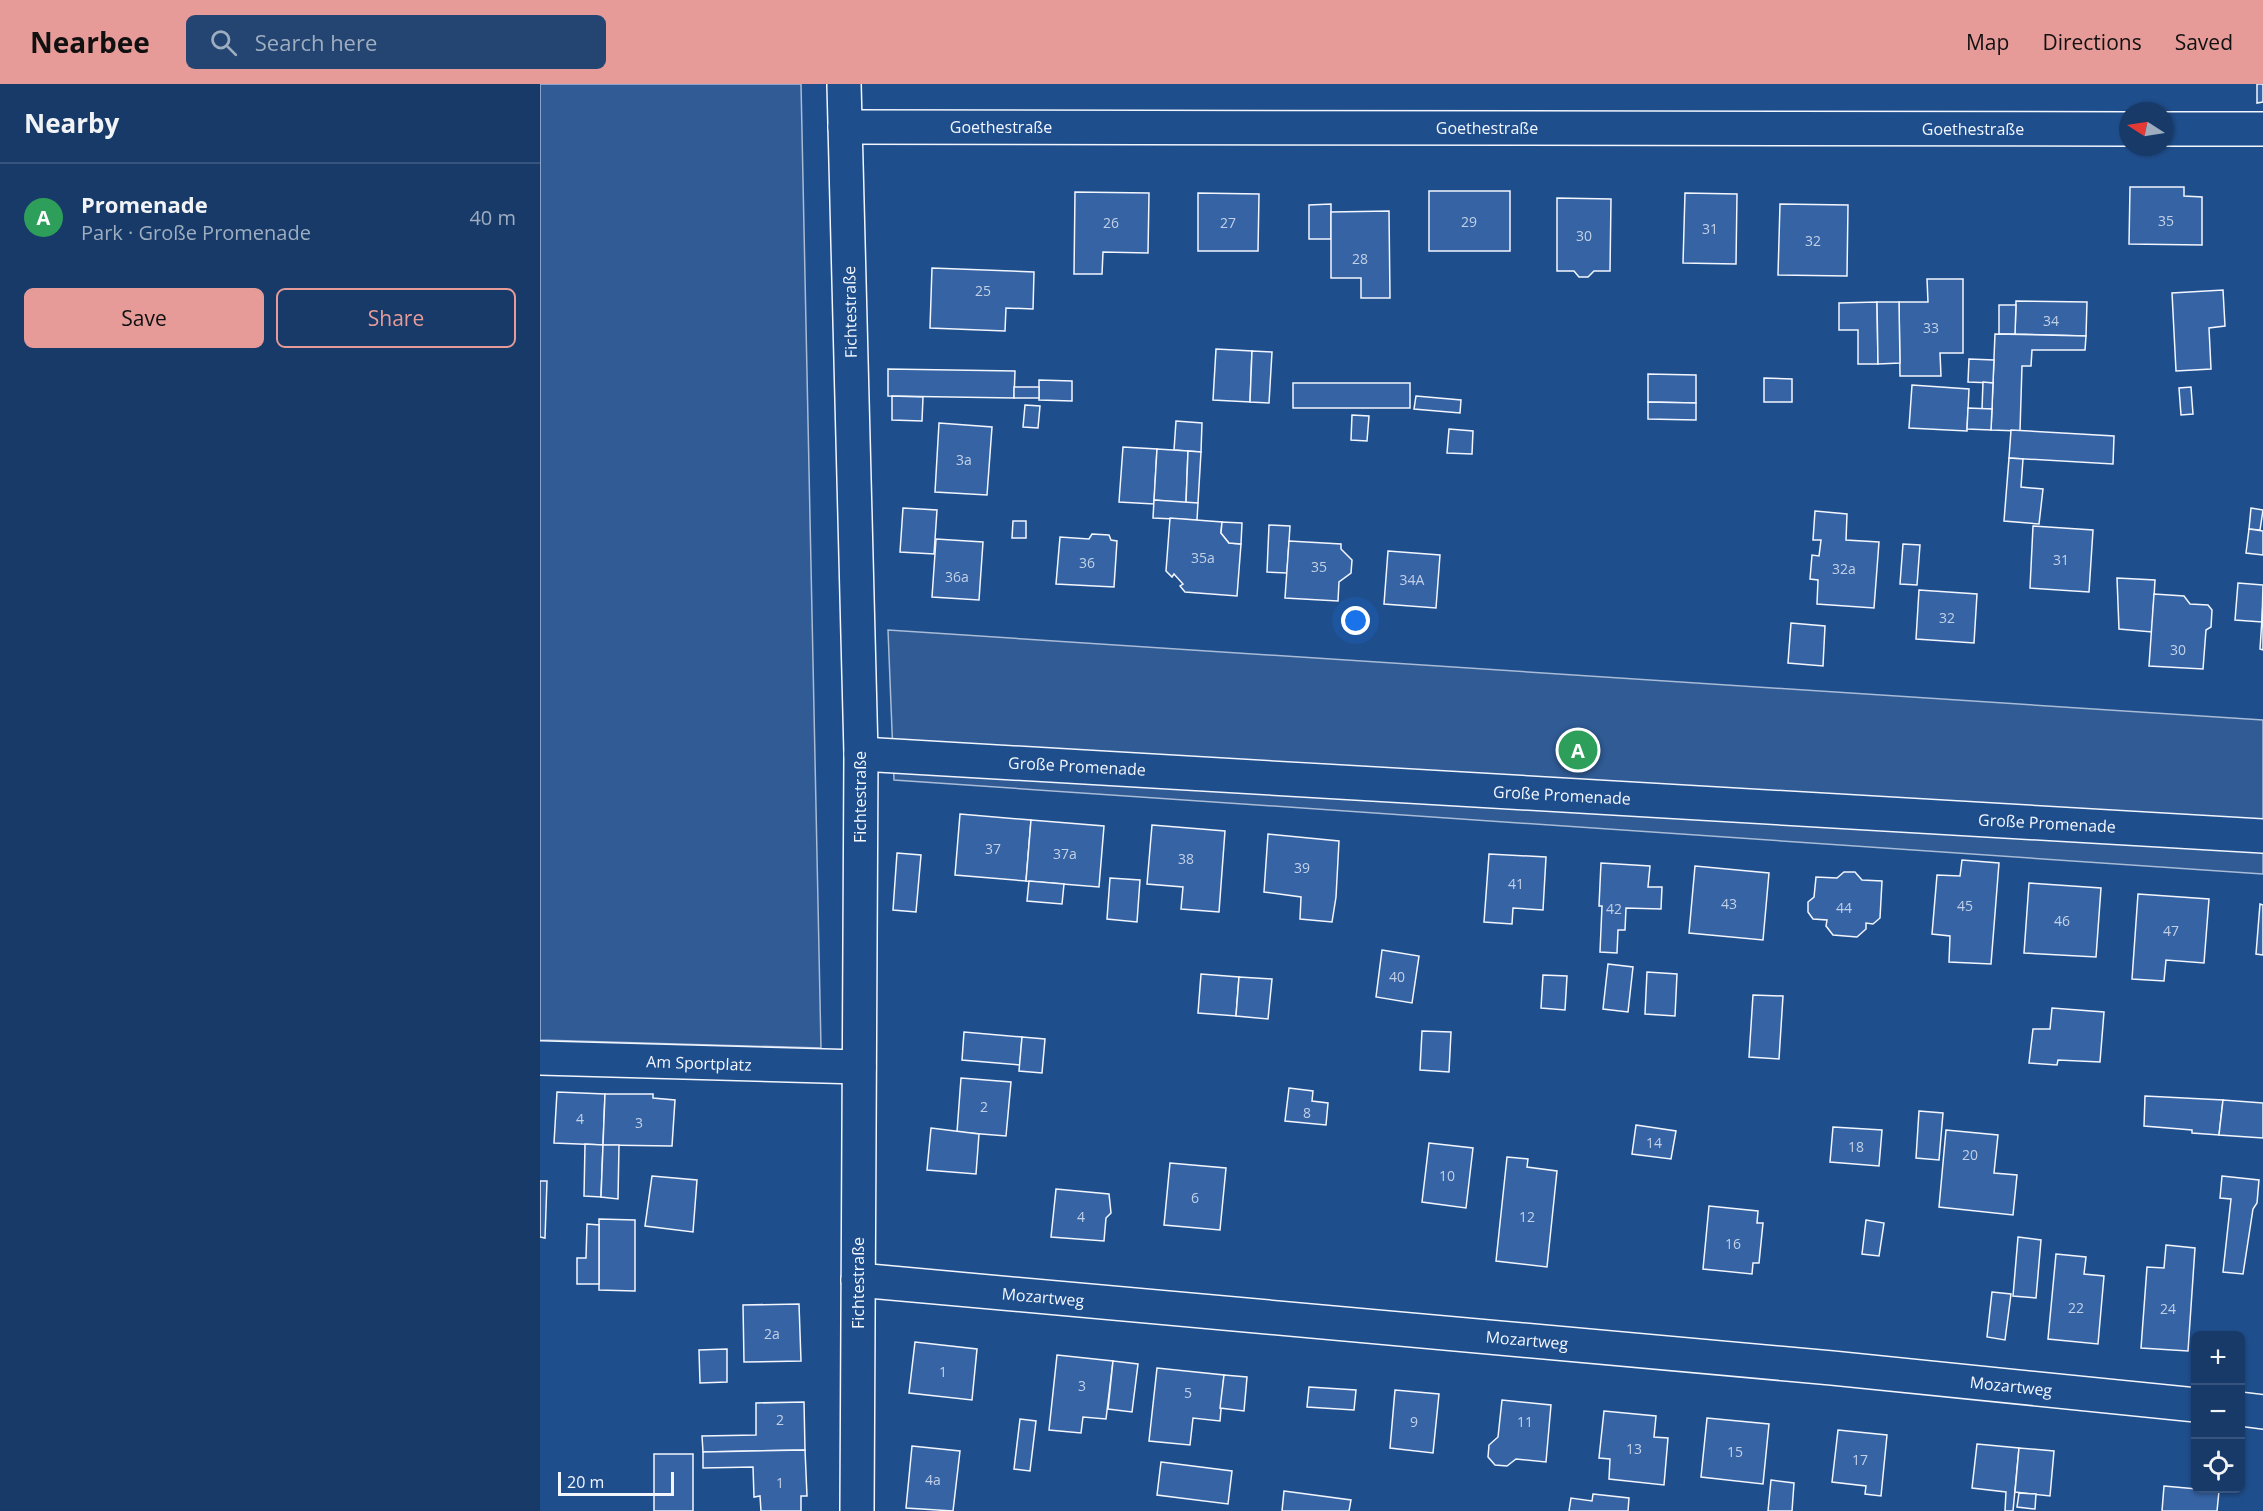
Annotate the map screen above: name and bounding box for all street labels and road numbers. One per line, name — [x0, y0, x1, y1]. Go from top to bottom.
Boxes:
street label: Goethestraße — [950, 116, 1052, 138]
street label: Goethestraße — [1436, 117, 1538, 139]
street label: Goethestraße — [1922, 118, 2024, 140]
street label: Fichtestraße — [838, 266, 862, 358]
street label: Fichtestraße — [849, 751, 871, 843]
street label: Große Promenade — [1008, 751, 1146, 781]
street label: Große Promenade — [1493, 780, 1631, 810]
street label: Große Promenade — [1978, 808, 2116, 838]
street label: Am Sportplatz — [646, 1050, 752, 1076]
street label: Fichtestraße — [847, 1237, 869, 1329]
street label: Mozartweg — [1001, 1282, 1085, 1312]
street label: Mozartweg — [1485, 1325, 1569, 1355]
street label: Mozartweg — [1969, 1371, 2054, 1401]

